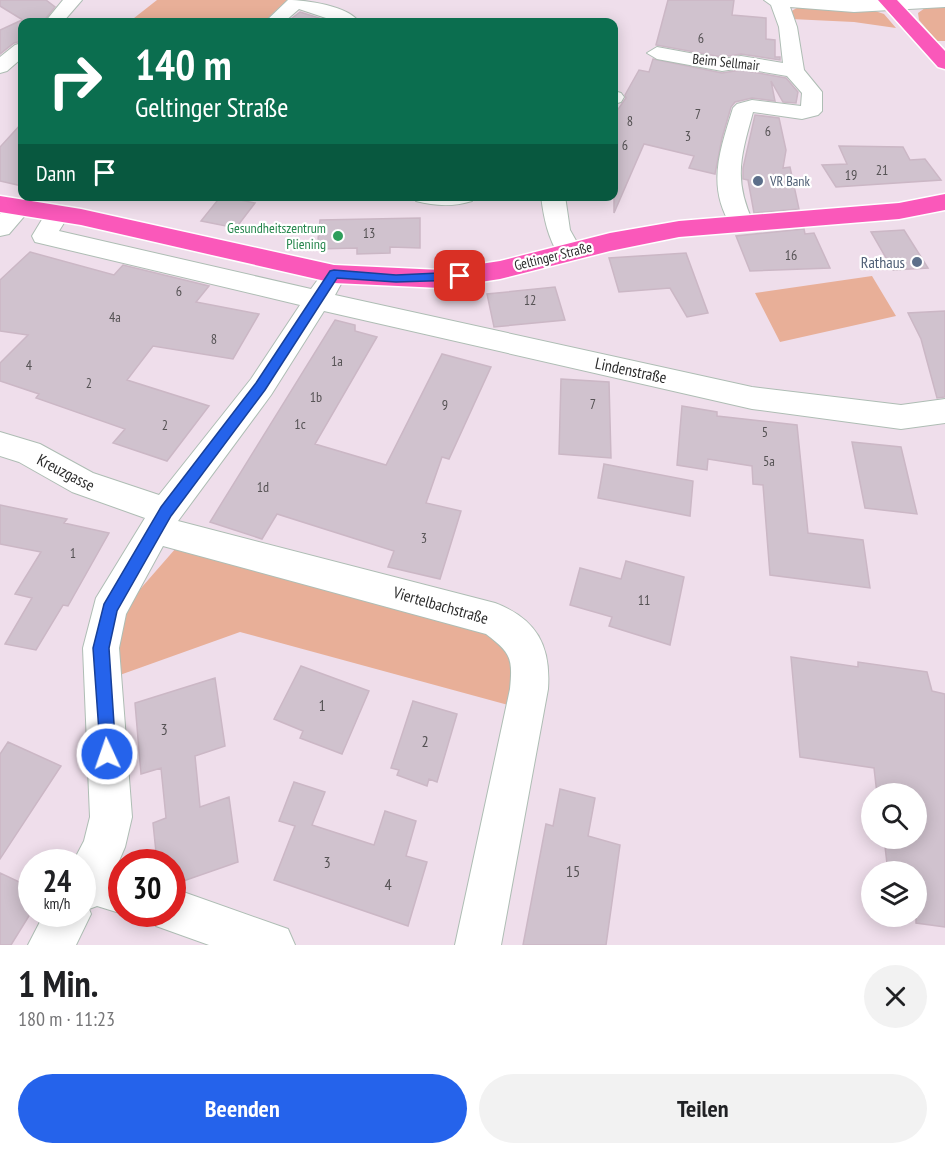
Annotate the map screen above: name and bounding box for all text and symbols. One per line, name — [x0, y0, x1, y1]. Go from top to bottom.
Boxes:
house number: 6 — [698, 29, 704, 47]
text: 140 m — [135, 37, 232, 92]
icon: right — [36, 42, 114, 120]
street label: Beim Sellmair — [692, 50, 761, 74]
text: Geltinger Straße — [135, 90, 288, 124]
house number: 7 — [695, 105, 701, 123]
house number: 8 — [627, 112, 633, 130]
house number: 6 — [765, 122, 771, 140]
house number: 3 — [685, 127, 691, 145]
house number: 6 — [622, 136, 628, 154]
icon: arrive — [88, 156, 121, 189]
text: Dann — [36, 159, 76, 187]
house number: 21 — [876, 161, 888, 179]
house number: 19 — [845, 166, 857, 184]
place label: VR Bank — [769, 172, 811, 190]
marker: VR Bank — [751, 174, 765, 188]
place label: Gesundheitszentrum Pliening — [227, 219, 326, 253]
house number: 13 — [363, 224, 375, 242]
marker: Gesundheitszentrum Pliening — [331, 229, 345, 243]
street label: Geltinger Straße — [512, 238, 594, 274]
house number: 16 — [785, 246, 797, 264]
pin — [434, 250, 485, 301]
place label: Rathaus — [861, 252, 905, 272]
marker: Rathaus — [910, 255, 924, 269]
icon: arrive — [443, 259, 476, 292]
house number: 6 — [176, 282, 182, 300]
house number: 12 — [524, 291, 536, 309]
house number: 4a — [109, 308, 121, 326]
house number: 8 — [211, 330, 217, 348]
house number: 1a — [331, 352, 343, 370]
street label: Lindenstraße — [593, 353, 669, 387]
house number: 4 — [26, 356, 33, 374]
house number: 2 — [86, 374, 92, 392]
house number: 1b — [310, 388, 322, 406]
house number: 7 — [590, 395, 596, 413]
house number: 9 — [442, 396, 448, 414]
house number: 1c — [294, 415, 306, 433]
house number: 2 — [162, 416, 168, 434]
house number: 5 — [762, 423, 768, 441]
street label: Kreuzgasse — [34, 449, 98, 495]
house number: 5a — [763, 452, 775, 470]
house number: 1d — [257, 478, 269, 496]
house number: 3 — [421, 529, 427, 547]
house number: 1 — [70, 544, 76, 562]
street label: Viertelbachstraße — [390, 582, 491, 628]
house number: 11 — [638, 591, 650, 609]
house number: 1 — [318, 695, 326, 715]
house number: 3 — [160, 719, 168, 739]
position arrow — [75, 722, 139, 786]
house number: 2 — [421, 731, 429, 751]
map controls — [861, 783, 927, 927]
button: search — [861, 783, 927, 849]
speed limit sign: 30 — [108, 849, 186, 927]
house number: 3 — [323, 852, 331, 872]
text: 24 — [43, 861, 71, 900]
house number: 15 — [566, 861, 580, 881]
button: layers — [861, 861, 927, 927]
house number: 4 — [384, 874, 392, 894]
text: km/h — [44, 894, 70, 913]
text: 1 Min. — [18, 960, 98, 1007]
button: close — [864, 965, 927, 1028]
text: 180 m · 11:23 — [18, 1006, 115, 1032]
button: Beenden — [18, 1074, 467, 1143]
button: Teilen — [479, 1074, 927, 1143]

